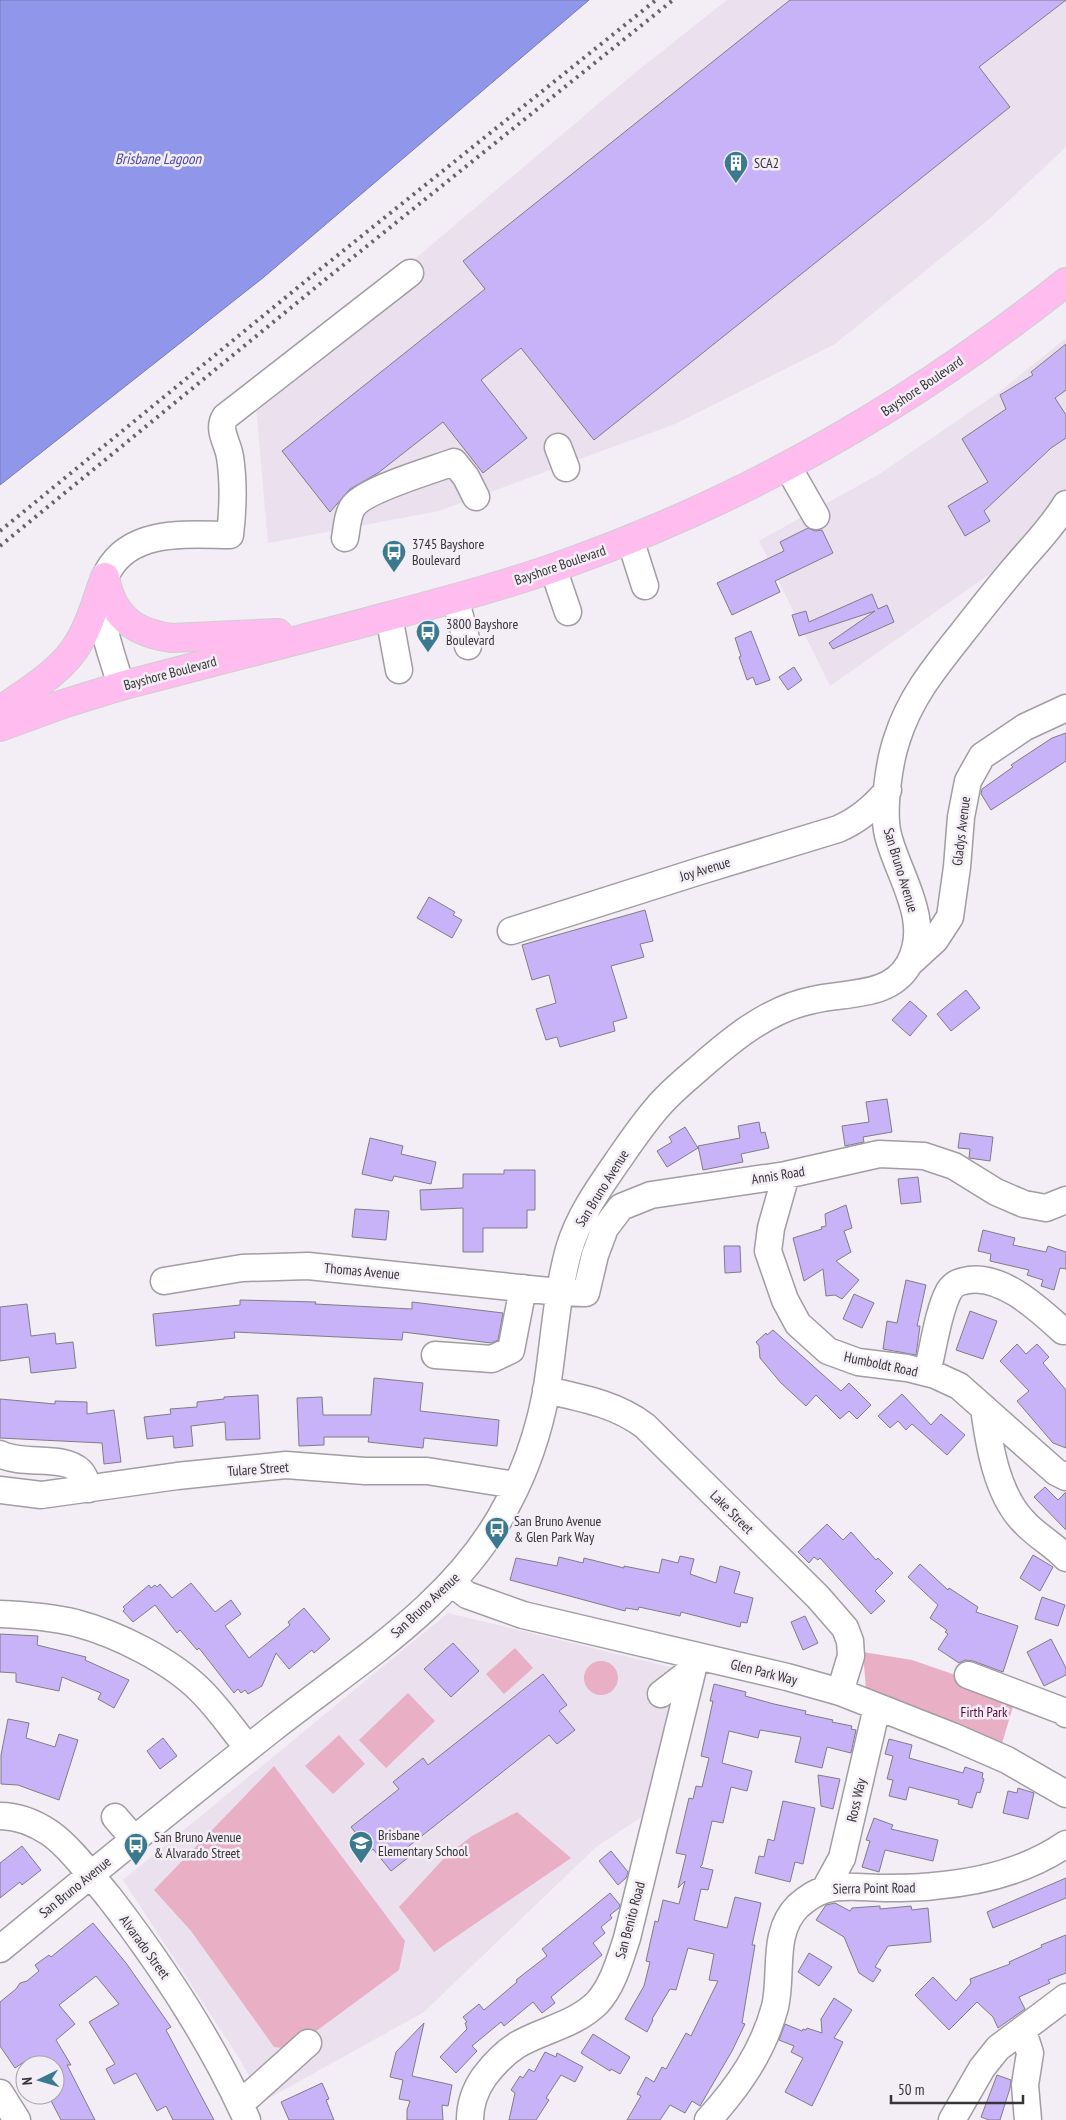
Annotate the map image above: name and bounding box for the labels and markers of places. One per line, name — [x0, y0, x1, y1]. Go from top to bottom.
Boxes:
building icon: SCA2 — [723, 150, 749, 184]
place label: SCA2 — [754, 154, 779, 172]
place label: 3745 Bayshore Boulevard — [412, 535, 484, 569]
bus stop icon: 3745 Bayshore Boulevard — [381, 539, 407, 573]
place label: 3800 Bayshore Boulevard — [446, 615, 518, 649]
bus stop icon: 3800 Bayshore Boulevard — [415, 619, 441, 653]
place label: San Bruno Avenue & Glen Park Way — [514, 1512, 602, 1546]
bus stop icon: San Bruno Avenue & Glen Park Way — [484, 1516, 510, 1550]
place label: Brisbane Elementary School — [378, 1826, 468, 1860]
place label: San Bruno Avenue & Alvarado Street — [154, 1828, 242, 1862]
school or university icon: Brisbane Elementary School — [348, 1830, 374, 1864]
bus stop icon: San Bruno Avenue & Alvarado Street — [123, 1832, 149, 1866]

